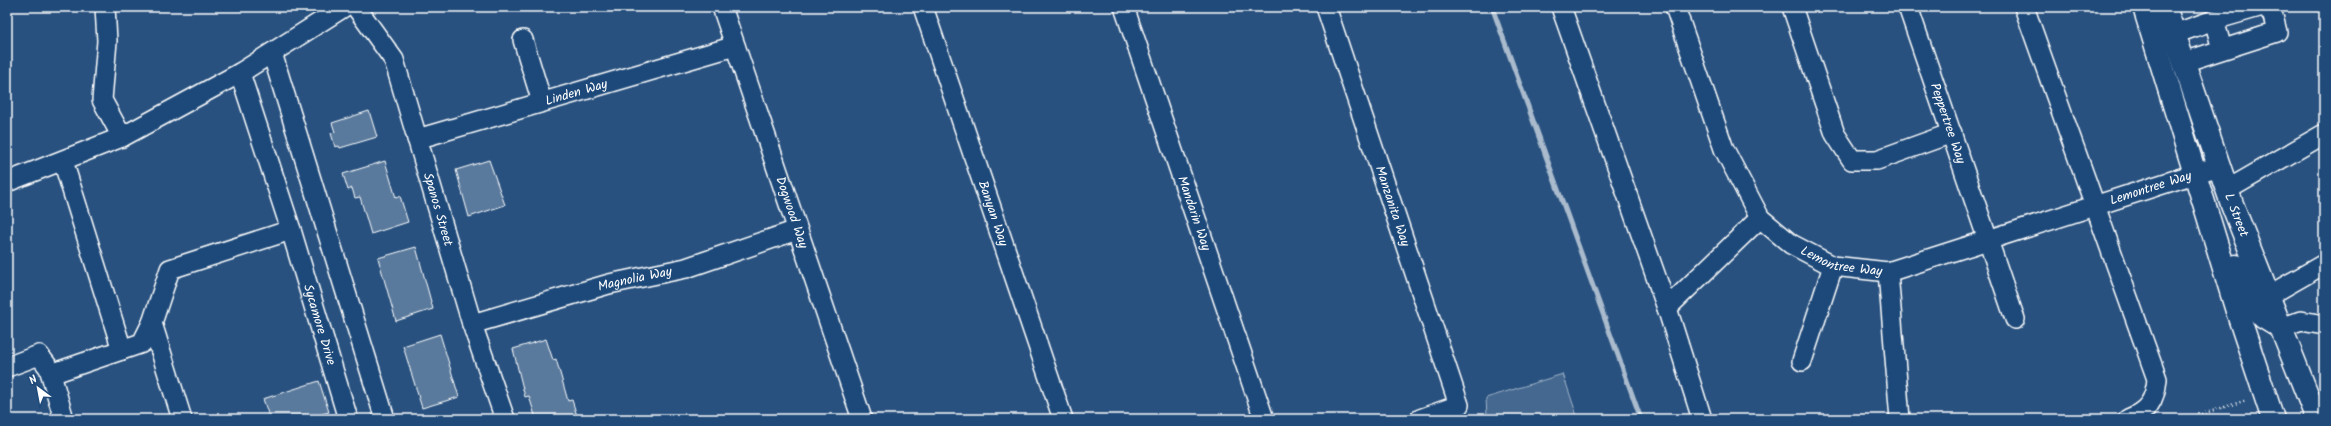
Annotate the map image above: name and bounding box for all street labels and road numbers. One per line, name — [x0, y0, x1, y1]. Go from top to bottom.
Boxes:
street label: Linden Way — [543, 73, 611, 111]
street label: Peppertree Way — [1924, 80, 1972, 167]
street label: Manzanita Way — [1369, 163, 1416, 250]
street label: Lemontree Way — [2107, 165, 2195, 211]
street label: Spanos Street — [417, 170, 459, 250]
street label: Mandarin Way — [1172, 173, 1217, 255]
street label: Dogwood Way — [770, 174, 814, 252]
street label: Banyan Way — [972, 178, 1014, 250]
street label: L Street — [2219, 190, 2255, 241]
street label: Lemontree Way — [1797, 240, 1884, 282]
street label: Magnolia Way — [595, 261, 675, 297]
street label: Sycamore Drive — [297, 282, 342, 368]

